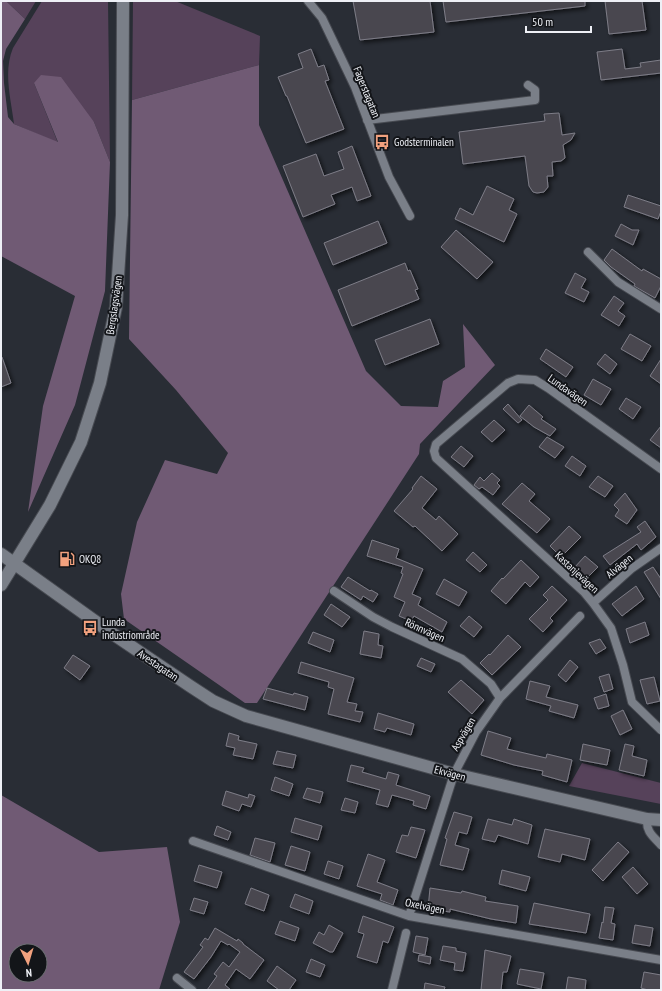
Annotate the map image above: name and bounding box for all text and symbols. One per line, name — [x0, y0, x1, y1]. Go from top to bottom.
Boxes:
scale bar — [526, 8, 591, 34]
text: 50 m — [532, 14, 553, 29]
street label: Fagerstagatan — [350, 64, 384, 120]
bus stop icon: Godsterminalen — [373, 133, 391, 151]
place label: Godsterminalen — [394, 135, 454, 149]
street label: Bergslagsvägen — [103, 274, 125, 335]
street label: Lundavägen — [545, 371, 591, 409]
street label: Kastanjevägen — [552, 548, 602, 596]
fuel station icon: OKQ8 — [58, 550, 76, 568]
street label: Alvägen — [603, 551, 635, 581]
place label: OKQ8 — [79, 552, 101, 566]
place label: Lunda industriområde — [102, 615, 160, 642]
street label: Rönnvägen — [403, 615, 447, 645]
bus stop icon: Lunda industriområde — [81, 619, 99, 637]
street label: Avestagatan — [135, 646, 181, 684]
street label: Aspvägen — [448, 715, 478, 753]
street label: Ekvägen — [433, 762, 467, 784]
street label: Oxelvägen — [404, 895, 446, 917]
north arrow — [8, 943, 48, 983]
text: N — [25, 966, 32, 980]

